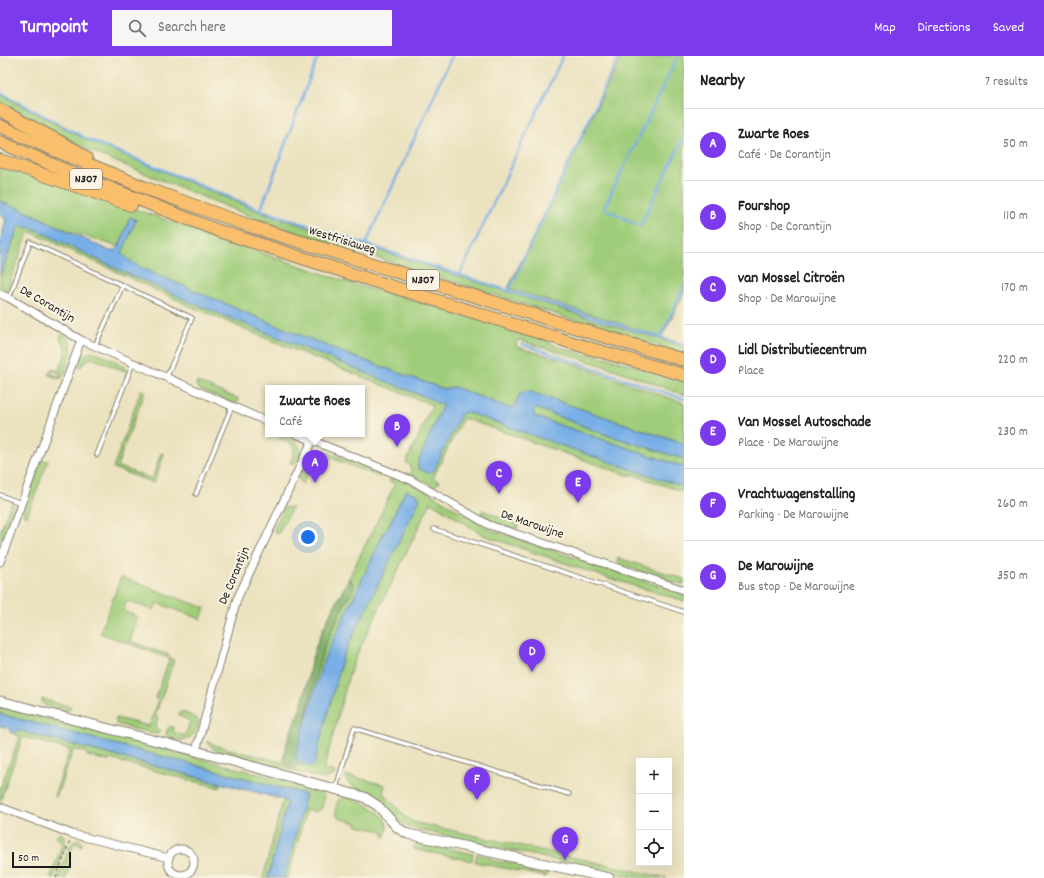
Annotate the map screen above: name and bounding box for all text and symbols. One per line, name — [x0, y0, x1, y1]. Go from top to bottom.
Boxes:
search box — [112, 10, 392, 46]
text: Turnpoint — [20, 15, 88, 42]
icon: search — [126, 17, 148, 39]
text: Search here — [158, 17, 226, 39]
text: Map — [874, 18, 896, 38]
text: Directions — [918, 18, 971, 38]
text: Saved — [993, 18, 1024, 38]
text: Nearby — [700, 70, 744, 94]
text: 7 results — [985, 73, 1028, 92]
text: Zwarte Roes — [738, 124, 809, 146]
text: A — [709, 135, 717, 154]
text: 50 m — [1003, 135, 1028, 154]
text: Café · De Corantijn — [738, 146, 831, 165]
road number: N307 — [70, 169, 102, 189]
text: Fourshop — [738, 196, 790, 218]
text: B — [710, 207, 716, 226]
text: 110 m — [1003, 207, 1028, 226]
text: Shop · De Corantijn — [738, 218, 832, 237]
street label: Westfrisiaweg — [306, 222, 378, 260]
text: van Mossel Citroën — [738, 268, 845, 290]
road number: N307 — [407, 270, 439, 290]
text: C — [710, 279, 716, 298]
text: 170 m — [1001, 279, 1028, 298]
street label: De Corantijn — [16, 281, 78, 329]
text: Shop · De Marowijne — [738, 290, 836, 309]
text: Lidl Distributiecentrum — [738, 340, 867, 362]
text: D — [710, 351, 716, 370]
text: 220 m — [998, 351, 1028, 370]
text: Place — [738, 362, 764, 381]
popup — [265, 385, 365, 437]
text: Zwarte Roes — [279, 391, 351, 413]
text: Van Mossel Autoschade — [738, 412, 871, 434]
text: Café — [279, 413, 302, 432]
pin: B — [384, 414, 410, 447]
text: E — [710, 423, 716, 442]
text: 230 m — [998, 423, 1028, 442]
text: Place · De Marowijne — [738, 434, 839, 453]
pin: A — [302, 450, 328, 483]
pin: C — [486, 461, 512, 494]
pin: E — [565, 470, 591, 503]
text: Vrachtwagenstalling — [738, 484, 855, 506]
text: F — [710, 495, 716, 514]
text: 260 m — [997, 495, 1028, 514]
street label: De Marowijne — [498, 505, 566, 545]
text: Parking · De Marowijne — [738, 506, 849, 525]
your location — [298, 527, 318, 547]
street label: De Corantijn — [214, 544, 256, 608]
text: De Marowijne — [738, 556, 814, 578]
text: G — [710, 567, 716, 586]
text: 350 m — [997, 567, 1028, 586]
text: Bus stop · De Marowijne — [738, 578, 855, 597]
pin: D — [519, 639, 545, 672]
map controls — [636, 758, 672, 866]
button: + — [636, 758, 672, 794]
pin: F — [464, 767, 490, 800]
button: − — [636, 794, 672, 830]
pin: G — [552, 827, 578, 860]
button: locate — [636, 830, 672, 866]
scale bar — [12, 850, 71, 869]
text: 50 m — [18, 851, 39, 867]

